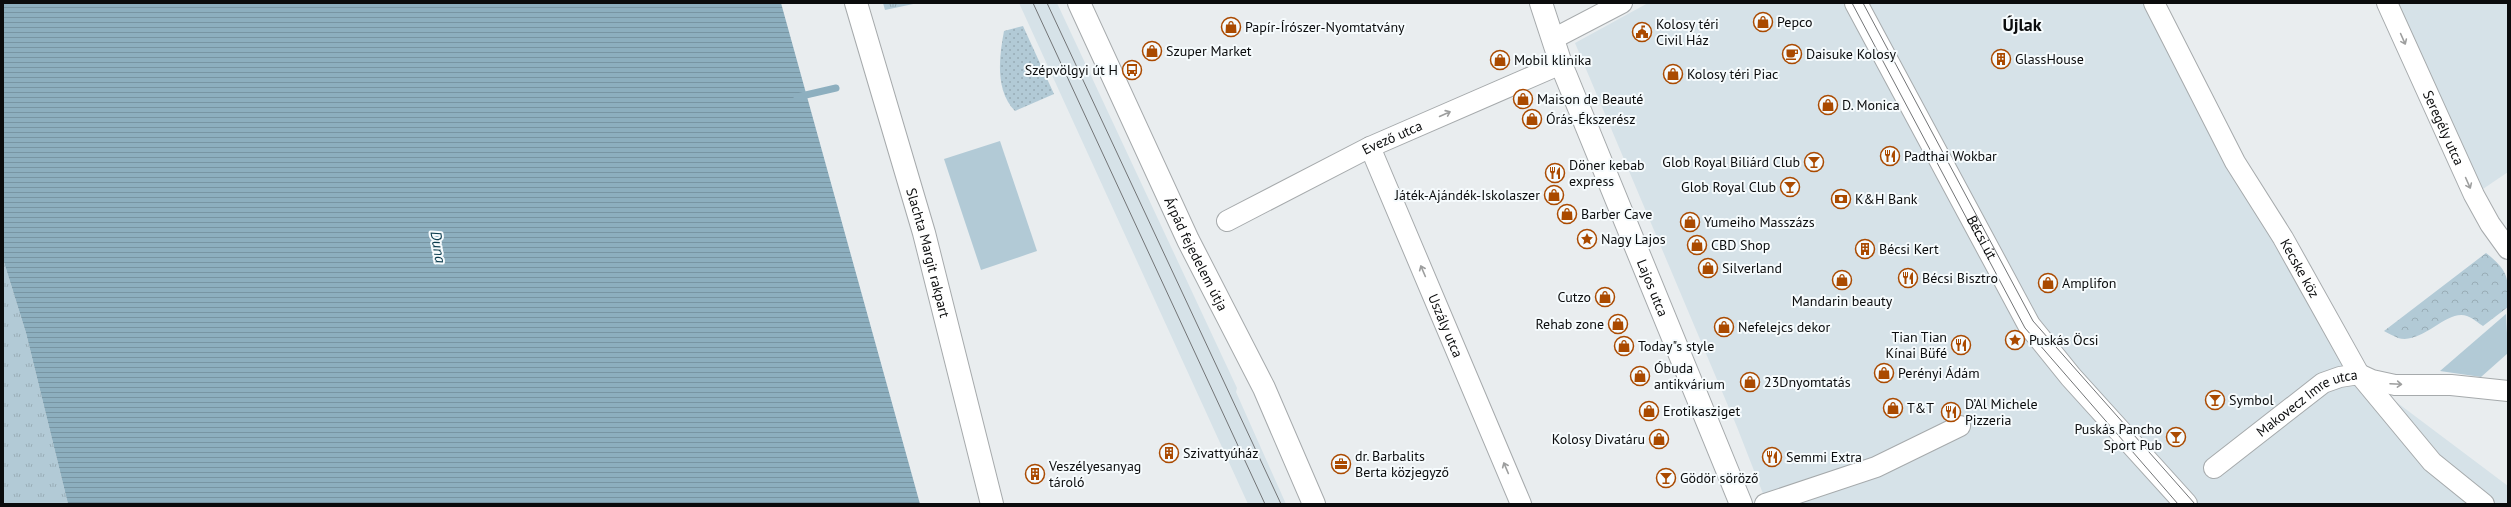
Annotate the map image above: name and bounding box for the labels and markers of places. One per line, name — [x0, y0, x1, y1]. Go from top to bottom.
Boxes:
shop icon: Pepco — [1752, 11, 1774, 33]
place label: Pepco — [1777, 13, 1813, 31]
place label: Kolosy téri Civil Ház — [1656, 15, 1719, 49]
shop icon: Papír-Írószer-Nyomtatvány — [1220, 16, 1242, 38]
place label: Papír-Írószer-Nyomtatvány — [1245, 18, 1405, 36]
public building icon: Kolosy téri Civil Ház — [1631, 21, 1653, 43]
shop icon: Szuper Market — [1141, 40, 1163, 62]
place label: Szuper Market — [1166, 42, 1252, 60]
cafe icon: Daisuke Kolosy — [1781, 43, 1803, 65]
place label: Daisuke Kolosy — [1806, 45, 1897, 63]
building icon: GlassHouse — [1990, 48, 2012, 70]
shop icon: Mobil klinika — [1489, 49, 1511, 71]
place label: GlassHouse — [2015, 50, 2084, 68]
place label: Mobil klinika — [1514, 51, 1591, 69]
bus stop icon: Szépvölgyi út H — [1121, 59, 1143, 81]
place label: Szépvölgyi út H — [1025, 61, 1118, 79]
shop icon: Kolosy téri Piac — [1662, 63, 1684, 85]
place label: Kolosy téri Piac — [1687, 65, 1778, 83]
shop icon: Maison de Beauté — [1512, 88, 1534, 110]
place label: Maison de Beauté — [1537, 90, 1643, 108]
shop icon: D. Monica — [1817, 94, 1839, 116]
place label: D. Monica — [1842, 96, 1900, 114]
shop icon: Órás-Ékszerész — [1521, 108, 1543, 130]
place label: Órás-Ékszerész — [1546, 110, 1636, 128]
restaurant icon: Padthai Wokbar — [1879, 145, 1901, 167]
place label: Padthai Wokbar — [1904, 147, 1997, 165]
bar icon: Glob Royal Biliárd Club — [1803, 151, 1825, 173]
place label: Glob Royal Biliárd Club — [1662, 153, 1800, 171]
place label: Döner kebab express — [1569, 156, 1645, 190]
restaurant icon: Döner kebab express — [1544, 162, 1566, 184]
bar icon: Glob Royal Club — [1779, 176, 1801, 198]
place label: Glob Royal Club — [1681, 178, 1776, 196]
shop icon: Játék-Ajándék-Iskolaszer — [1543, 184, 1565, 206]
place label: Játék-Ajándék-Iskolaszer — [1394, 186, 1540, 204]
bank icon: K&H Bank — [1830, 188, 1852, 210]
place label: K&H Bank — [1855, 190, 1918, 208]
shop icon: Barber Cave — [1556, 203, 1578, 225]
place label: Barber Cave — [1581, 205, 1652, 223]
shop icon: Yumeiho Masszázs — [1679, 211, 1701, 233]
place label: Yumeiho Masszázs — [1704, 213, 1815, 231]
place icon: Nagy Lajos — [1576, 228, 1598, 250]
place label: Nagy Lajos — [1601, 230, 1666, 248]
shop icon: CBD Shop — [1686, 234, 1708, 256]
place label: CBD Shop — [1711, 236, 1770, 254]
building icon: Bécsi Kert — [1854, 238, 1876, 260]
place label: Bécsi Kert — [1879, 240, 1939, 258]
shop icon: Silverland — [1697, 257, 1719, 279]
place label: Silverland — [1722, 259, 1782, 277]
restaurant icon: Bécsi Bisztro — [1897, 267, 1919, 289]
shop icon: Mandarin beauty — [1831, 269, 1853, 291]
place label: Bécsi Bisztro — [1922, 269, 1998, 287]
shop icon: Amplifon — [2037, 272, 2059, 294]
place label: Amplifon — [2062, 274, 2116, 292]
shop icon: Cutzo — [1594, 286, 1616, 308]
place label: Cutzo — [1557, 288, 1591, 306]
place label: Mandarin beauty — [1792, 292, 1893, 310]
shop icon: Rehab zone — [1607, 313, 1629, 335]
place label: Rehab zone — [1535, 315, 1604, 333]
shop icon: Nefelejcs dekor — [1713, 316, 1735, 338]
place label: Nefelejcs dekor — [1738, 318, 1831, 336]
place label: Tian Tian Kínai Büfé — [1885, 328, 1947, 362]
place icon: Puskás Öcsi — [2004, 329, 2026, 351]
place label: Puskás Öcsi — [2029, 331, 2099, 349]
restaurant icon: Tian Tian Kínai Büfé — [1950, 334, 1972, 356]
shop icon: Today"s style — [1613, 335, 1635, 357]
place label: Today"s style — [1638, 337, 1714, 355]
place label: Óbuda antikvárium — [1654, 359, 1725, 393]
shop icon: Perényi Ádám — [1873, 362, 1895, 384]
place label: Perényi Ádám — [1898, 364, 1980, 382]
shop icon: Óbuda antikvárium — [1629, 365, 1651, 387]
shop icon: 23Dnyomtatás — [1739, 371, 1761, 393]
place label: 23Dnyomtatás — [1764, 373, 1851, 391]
bar icon: Symbol — [2204, 389, 2226, 411]
place label: Symbol — [2229, 391, 2273, 409]
place label: D’Al Michele Pizzeria — [1965, 395, 2038, 429]
shop icon: T&T — [1882, 397, 1904, 419]
place label: T&T — [1907, 399, 1934, 417]
shop icon: Erotikasziget — [1638, 400, 1660, 422]
restaurant icon: D’Al Michele Pizzeria — [1940, 401, 1962, 423]
place label: Erotikasziget — [1663, 402, 1740, 420]
place label: Puskás Pancho Sport Pub — [2075, 420, 2162, 454]
bar icon: Puskás Pancho Sport Pub — [2165, 426, 2187, 448]
shop icon: Kolosy Divatáru — [1648, 428, 1670, 450]
place label: Kolosy Divatáru — [1552, 430, 1645, 448]
building icon: Szivattyúház — [1158, 442, 1180, 464]
place label: Szivattyúház — [1183, 444, 1259, 462]
restaurant icon: Semmi Extra — [1761, 446, 1783, 468]
place label: dr. Barbalits Berta közjegyző — [1355, 447, 1449, 481]
place label: Semmi Extra — [1786, 448, 1862, 466]
office icon: dr. Barbalits Berta közjegyző — [1330, 453, 1352, 475]
place label: Veszélyesanyag tároló — [1048, 457, 1141, 491]
building icon: Veszélyesanyag tároló — [1024, 463, 1046, 485]
bar icon: Gödör söröző — [1655, 467, 1677, 489]
place label: Gödör söröző — [1680, 469, 1759, 487]

